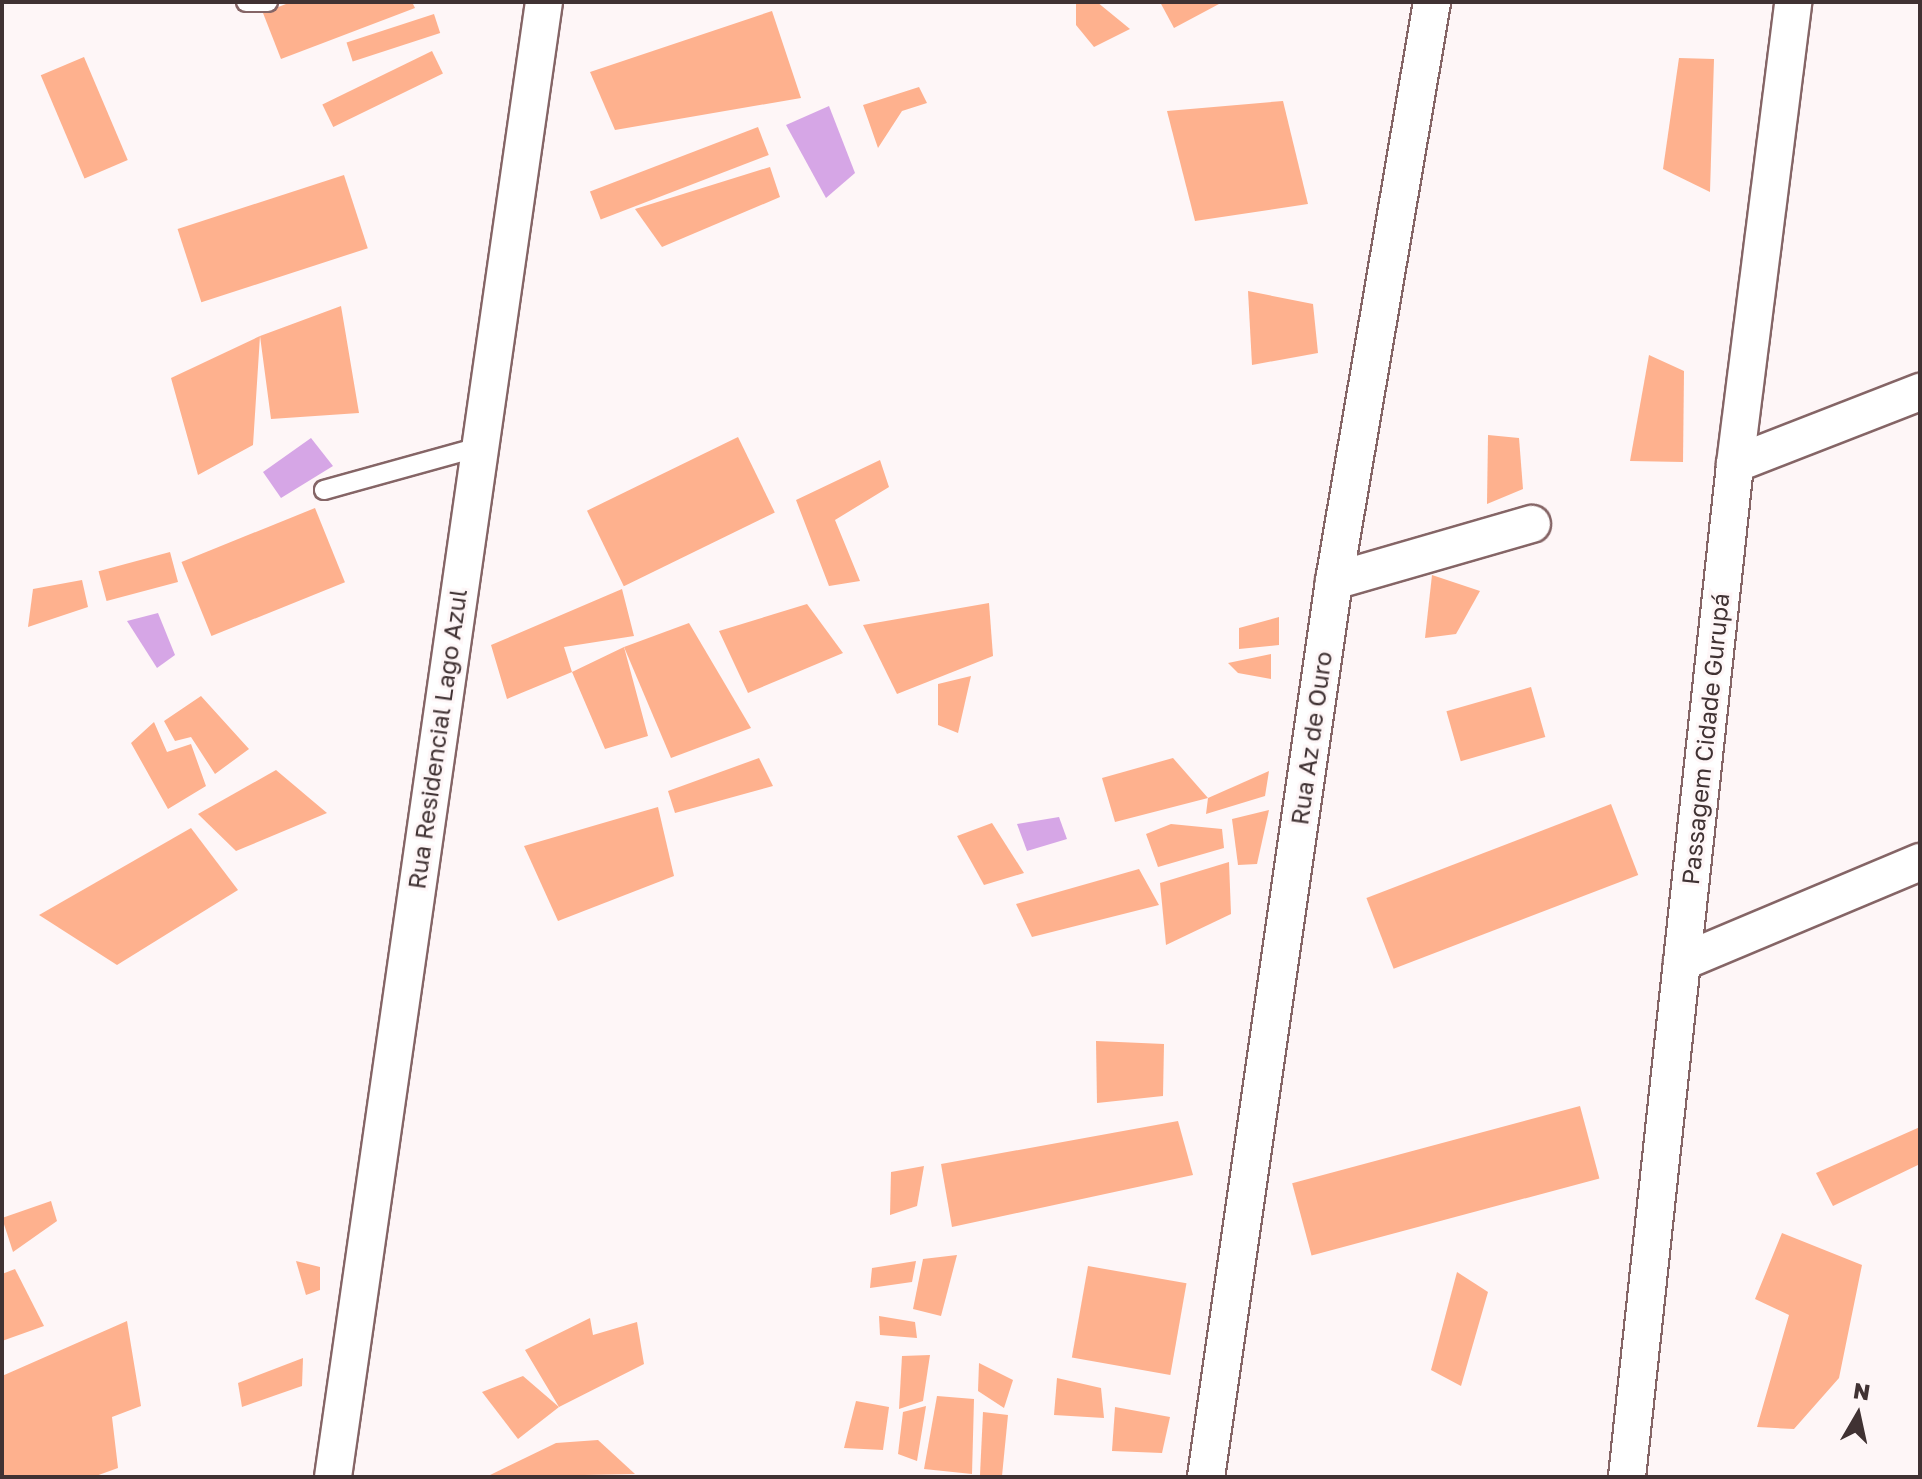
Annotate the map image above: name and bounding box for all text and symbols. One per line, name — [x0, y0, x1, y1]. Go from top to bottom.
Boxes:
street label: Rua Residencial Lago Azul — [402, 587, 472, 891]
street label: Passagem Cidade Gurupá — [1675, 592, 1735, 886]
street label: Rua Az de Ouro — [1285, 649, 1337, 827]
north arrow — [1818, 1375, 1898, 1455]
text: N — [1851, 1376, 1872, 1405]

